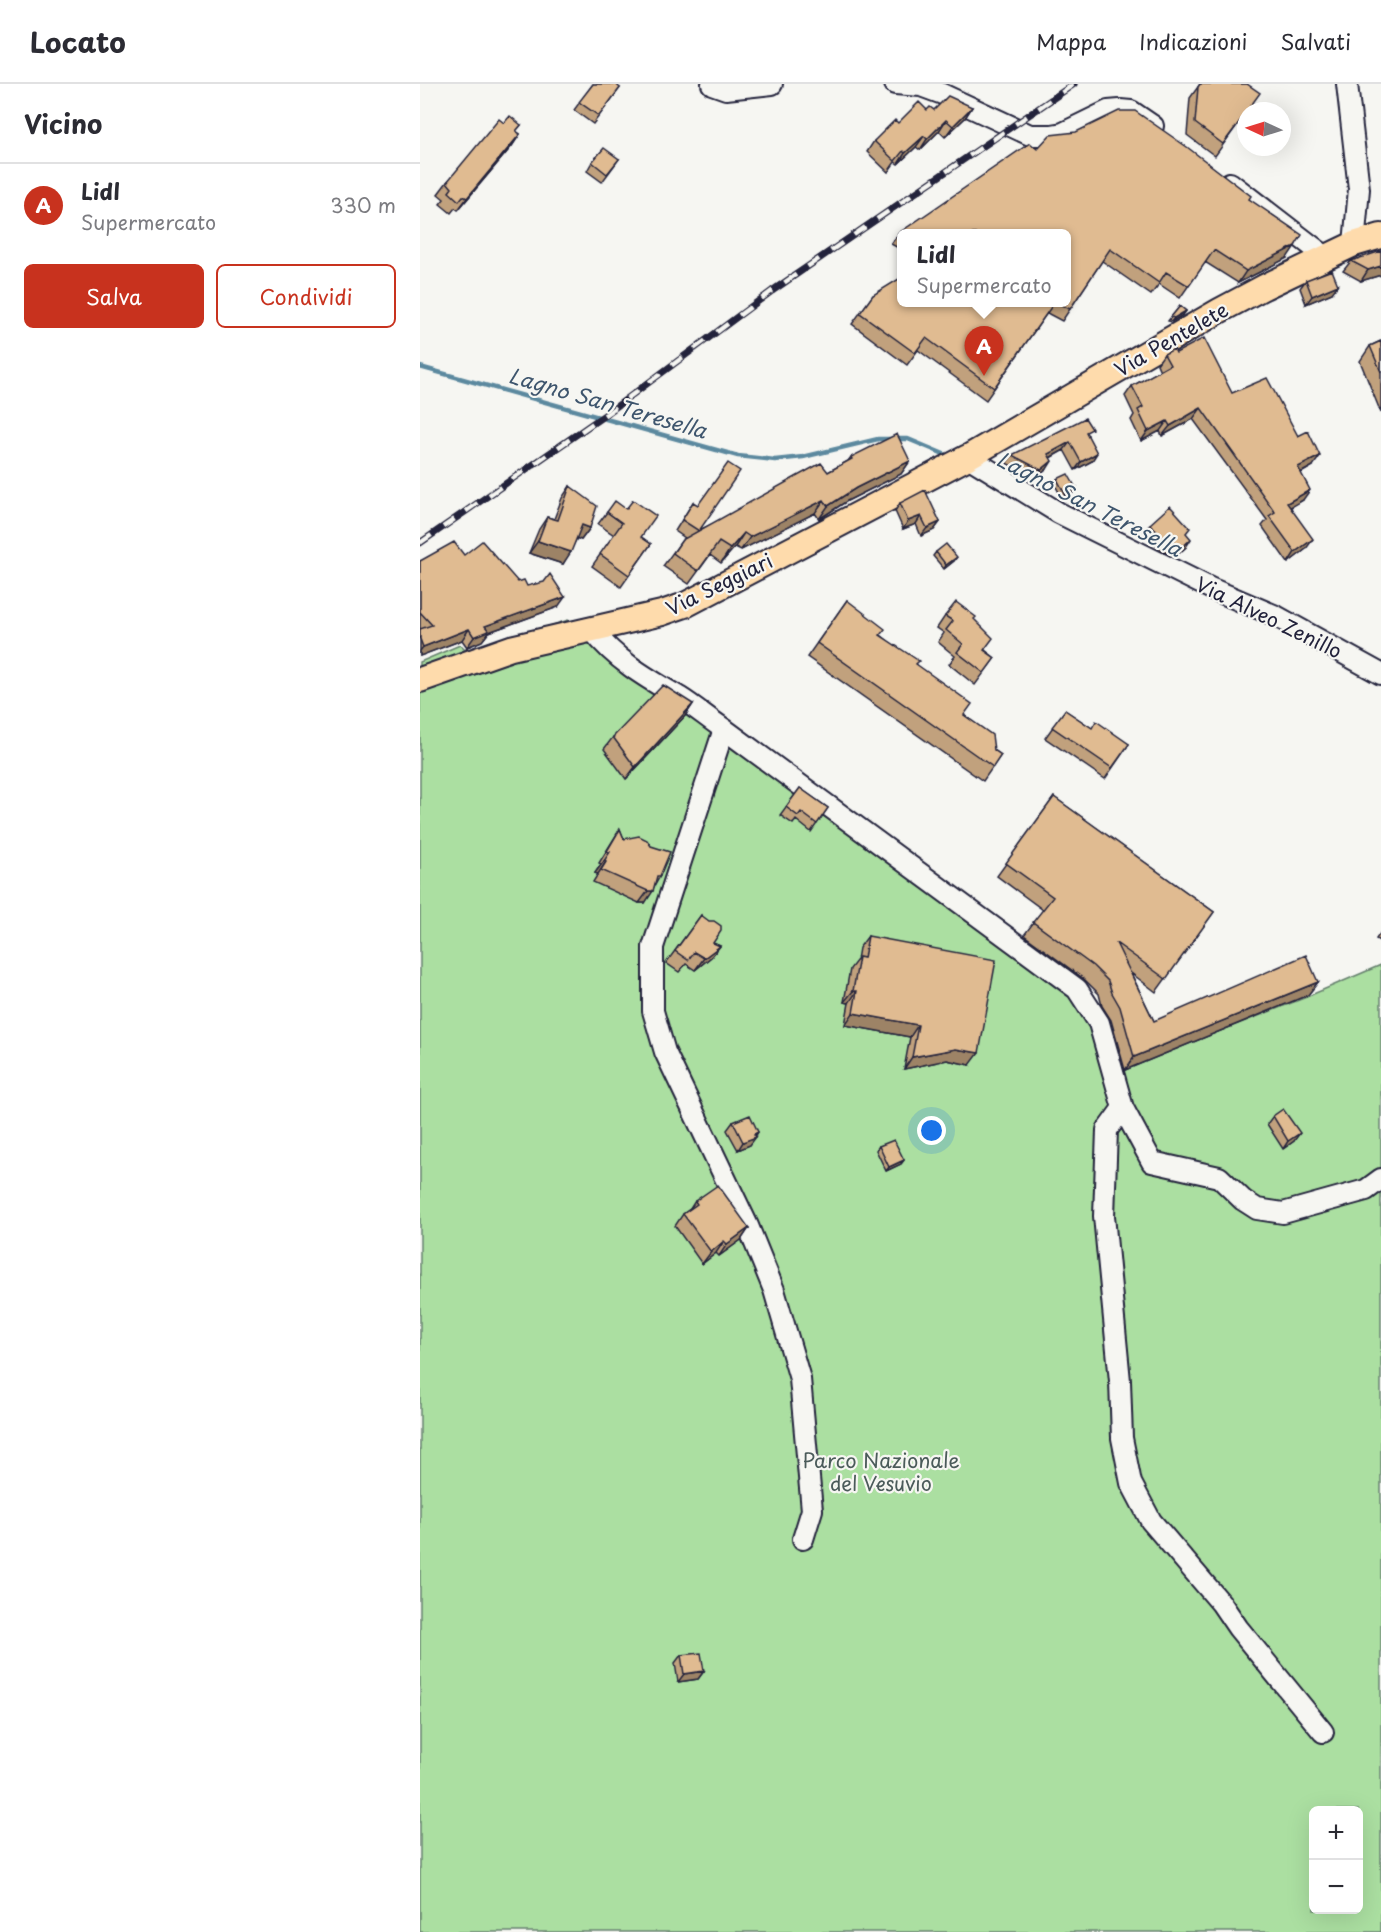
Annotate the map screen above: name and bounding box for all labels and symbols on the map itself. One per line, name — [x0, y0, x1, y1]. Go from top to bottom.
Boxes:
north arrow — [1237, 102, 1291, 156]
street label: Via Pentelete — [1108, 294, 1234, 384]
pin: A — [964, 326, 1004, 376]
water label: Lagno San Teresella — [505, 358, 712, 446]
water label: Lagno San Teresella — [992, 442, 1189, 564]
street label: Via Seggiari — [661, 545, 777, 623]
street label: Via Alveo Zenillo — [1191, 569, 1347, 665]
your location — [917, 1116, 946, 1145]
park label: Parco Nazionale del Vesuvio — [802, 1445, 960, 1498]

